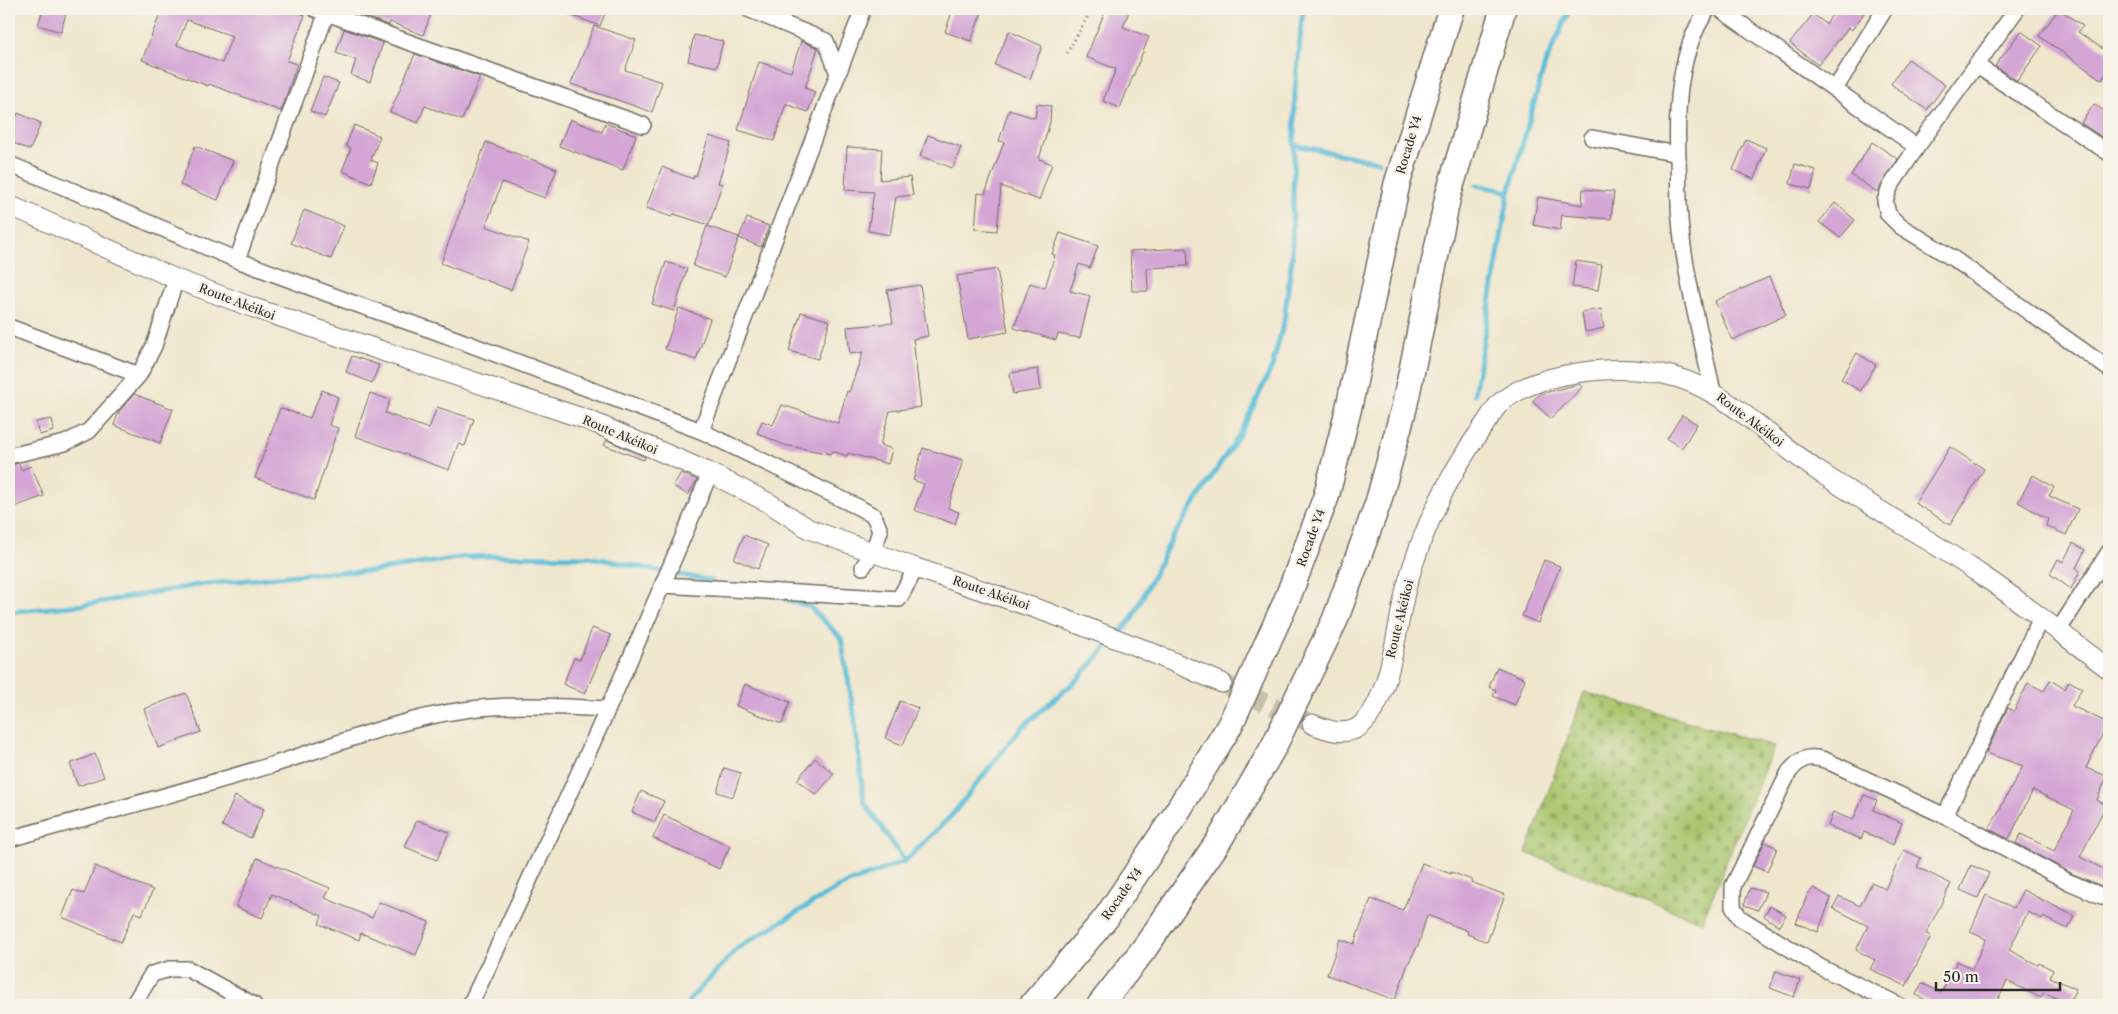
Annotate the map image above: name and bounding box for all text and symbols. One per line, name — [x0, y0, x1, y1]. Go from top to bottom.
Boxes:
street label: Rocade Y4 — [1393, 114, 1425, 176]
street label: Route Akéikoi — [197, 280, 278, 323]
street label: Route Akéikoi — [1714, 389, 1787, 450]
street label: Route Akéikoi — [580, 412, 660, 457]
street label: Rocade Y4 — [1293, 507, 1328, 569]
street label: Route Akéikoi — [951, 572, 1032, 613]
street label: Route Akéikoi — [1383, 578, 1417, 660]
street label: Rocade Y4 — [1098, 865, 1145, 923]
scale bar — [1936, 959, 2059, 991]
text: 50 m — [1943, 967, 1979, 986]

